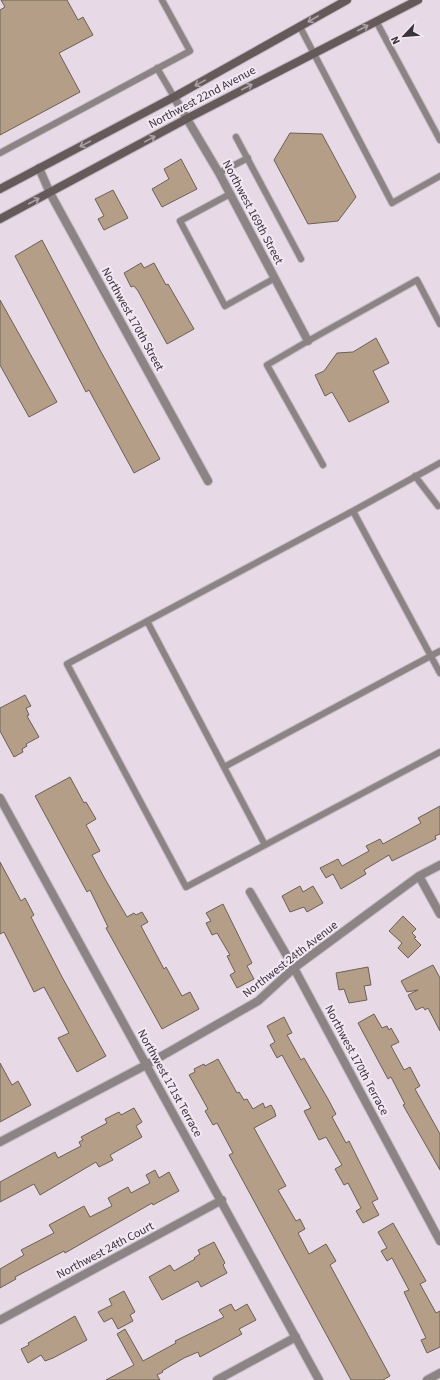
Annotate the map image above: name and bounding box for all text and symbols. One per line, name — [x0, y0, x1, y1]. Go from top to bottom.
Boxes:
one-way arrow — [307, 16, 319, 24]
north arrow — [384, 16, 424, 56]
one-way arrow — [356, 23, 368, 31]
text: N — [387, 34, 404, 47]
street label: Northwest 22nd Avenue — [146, 62, 259, 133]
one-way arrow — [194, 79, 206, 87]
one-way arrow — [241, 83, 253, 90]
one-way arrow — [144, 134, 156, 142]
one-way arrow — [79, 141, 91, 148]
street label: Northwest 169th Street — [218, 157, 287, 267]
one-way arrow — [28, 196, 40, 204]
street label: Northwest 170th Street — [97, 265, 168, 374]
street label: Northwest 24th Avenue — [239, 917, 342, 1002]
street label: Northwest 170th Terrace — [320, 1002, 393, 1118]
street label: Northwest 171st Terrace — [133, 1026, 206, 1140]
street label: Northwest 24th Court — [54, 1218, 157, 1283]

